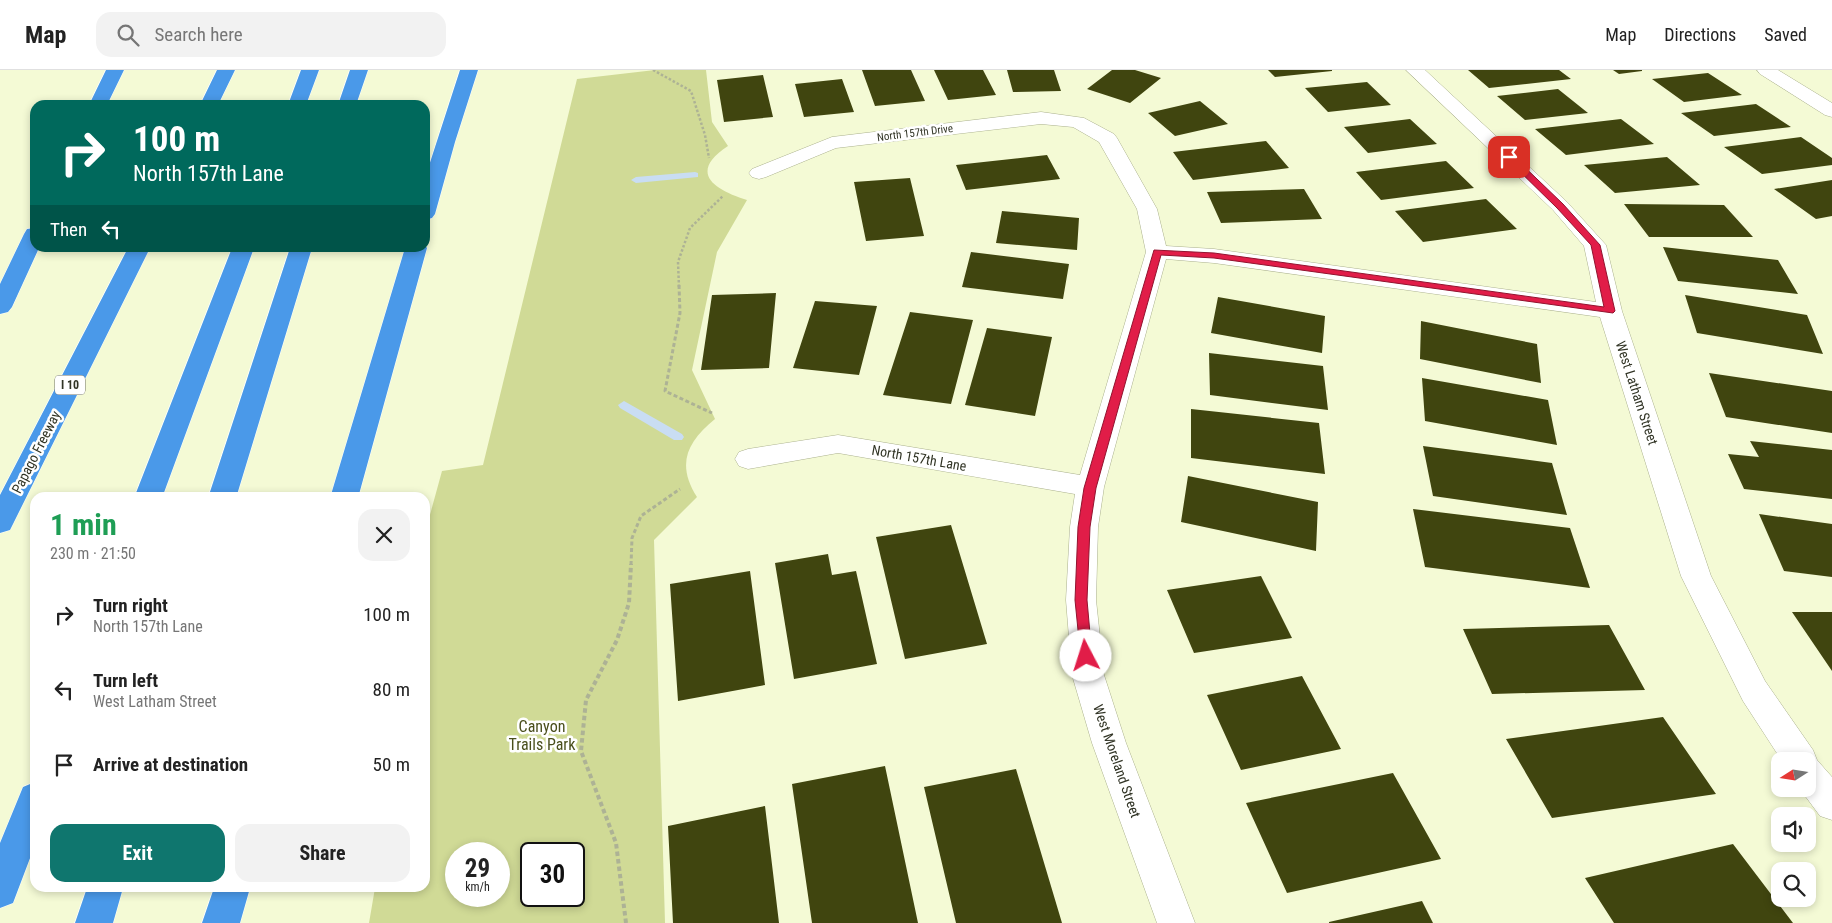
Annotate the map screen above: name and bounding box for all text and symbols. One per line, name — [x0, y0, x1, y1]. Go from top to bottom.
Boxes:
search box — [96, 12, 446, 57]
text: Map — [25, 21, 66, 49]
icon: search — [114, 21, 142, 49]
text: Search here — [154, 23, 243, 46]
text: Map — [1605, 24, 1636, 45]
text: Directions — [1664, 24, 1736, 45]
text: Saved — [1764, 24, 1807, 45]
text: 100 m — [133, 119, 220, 160]
icon: right — [50, 120, 115, 185]
street label: North 157th Drive — [876, 122, 954, 144]
pin — [1488, 136, 1530, 178]
icon: arrive — [1495, 143, 1523, 171]
text: North 157th Lane — [133, 161, 284, 186]
icon: left — [97, 215, 125, 243]
text: Then — [50, 218, 87, 241]
street label: West Latham Street — [1613, 339, 1661, 447]
road number: I 10 — [55, 376, 85, 394]
street label: Papago Freeway — [8, 408, 64, 496]
street label: North 157th Lane — [870, 442, 968, 474]
text: 1 min — [50, 507, 117, 542]
button: close — [358, 509, 410, 561]
text: 230 m · 21:50 — [50, 544, 136, 563]
text: Turn right — [93, 594, 168, 617]
icon: right — [50, 601, 78, 629]
text: 100 m — [363, 603, 410, 626]
text: North 157th Lane — [93, 617, 203, 636]
position arrow — [1059, 629, 1111, 681]
text: Turn left — [93, 669, 158, 692]
icon: left — [50, 676, 78, 704]
text: 80 m — [373, 678, 410, 701]
text: West Latham Street — [93, 692, 217, 711]
street label: West Moreland Street — [1090, 702, 1144, 820]
park label: Canyon Trails Park — [509, 717, 576, 754]
icon: arrive — [50, 751, 78, 779]
north arrow — [1771, 752, 1816, 798]
map controls — [1771, 752, 1816, 907]
text: Arrive at destination — [93, 753, 248, 776]
text: 50 m — [373, 753, 410, 776]
button: sound — [1771, 807, 1816, 852]
button: Exit — [50, 824, 225, 882]
button: Share — [235, 824, 410, 882]
speed limit sign: 30 — [520, 842, 585, 907]
text: 29 — [465, 854, 490, 883]
button: search — [1771, 862, 1816, 907]
text: km/h — [465, 880, 490, 894]

